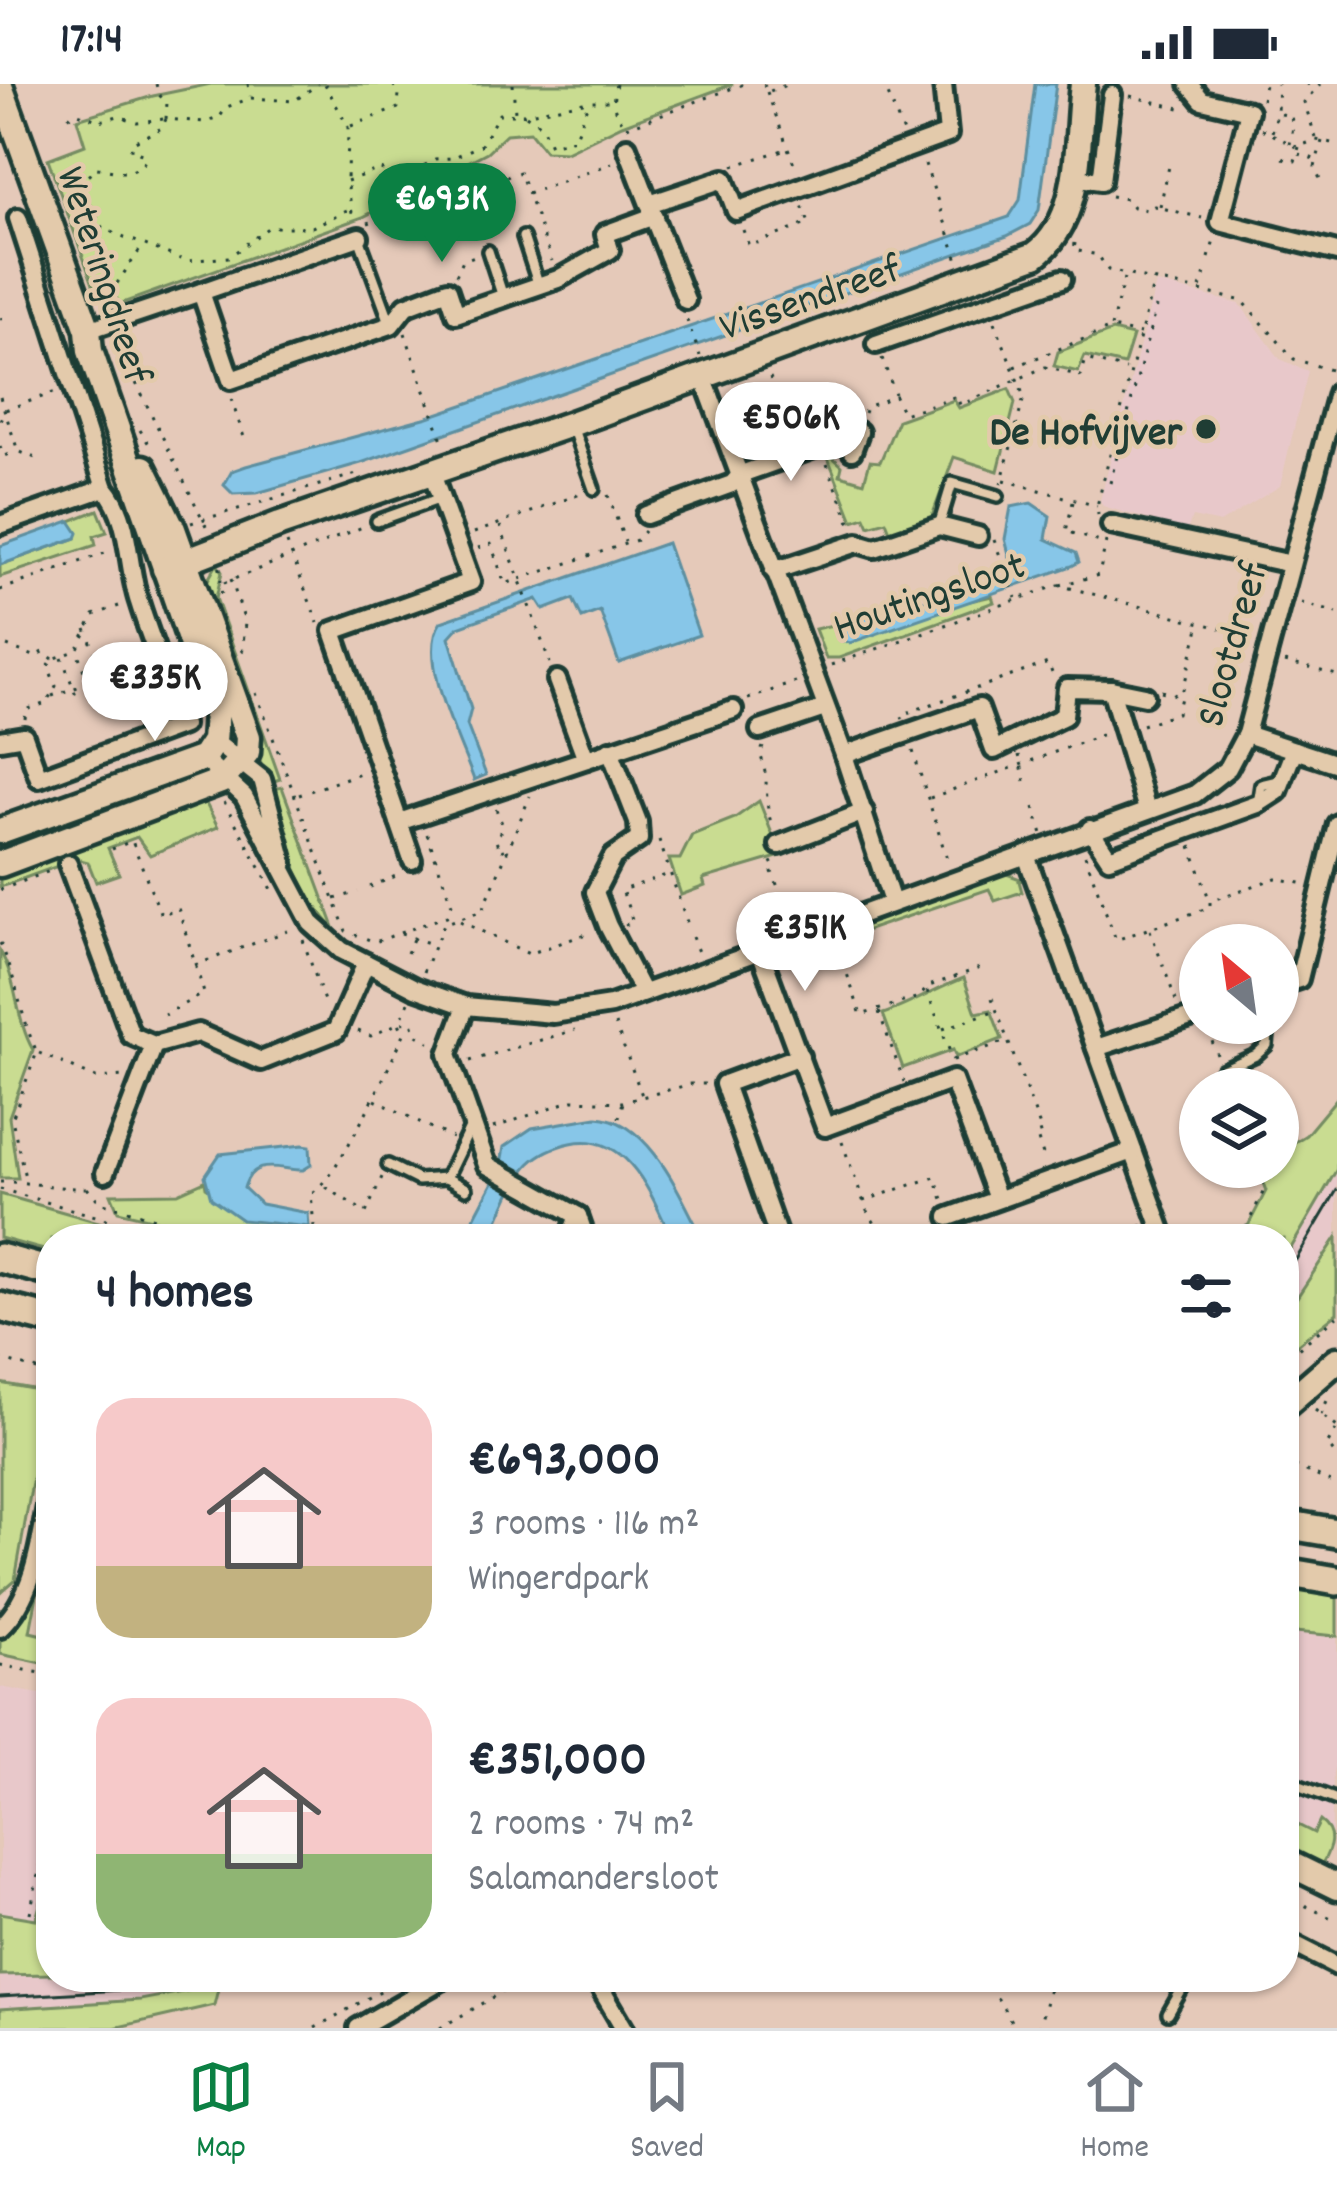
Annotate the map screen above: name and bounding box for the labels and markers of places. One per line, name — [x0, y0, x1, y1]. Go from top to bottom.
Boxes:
pin: €693K — [358, 163, 526, 265]
pin: €506K — [707, 382, 875, 484]
place label: De Hofvijver — [989, 406, 1183, 466]
marker: De Hofvijver — [1193, 416, 1219, 442]
pin: €335K — [71, 642, 239, 744]
pin: €351K — [721, 892, 889, 994]

